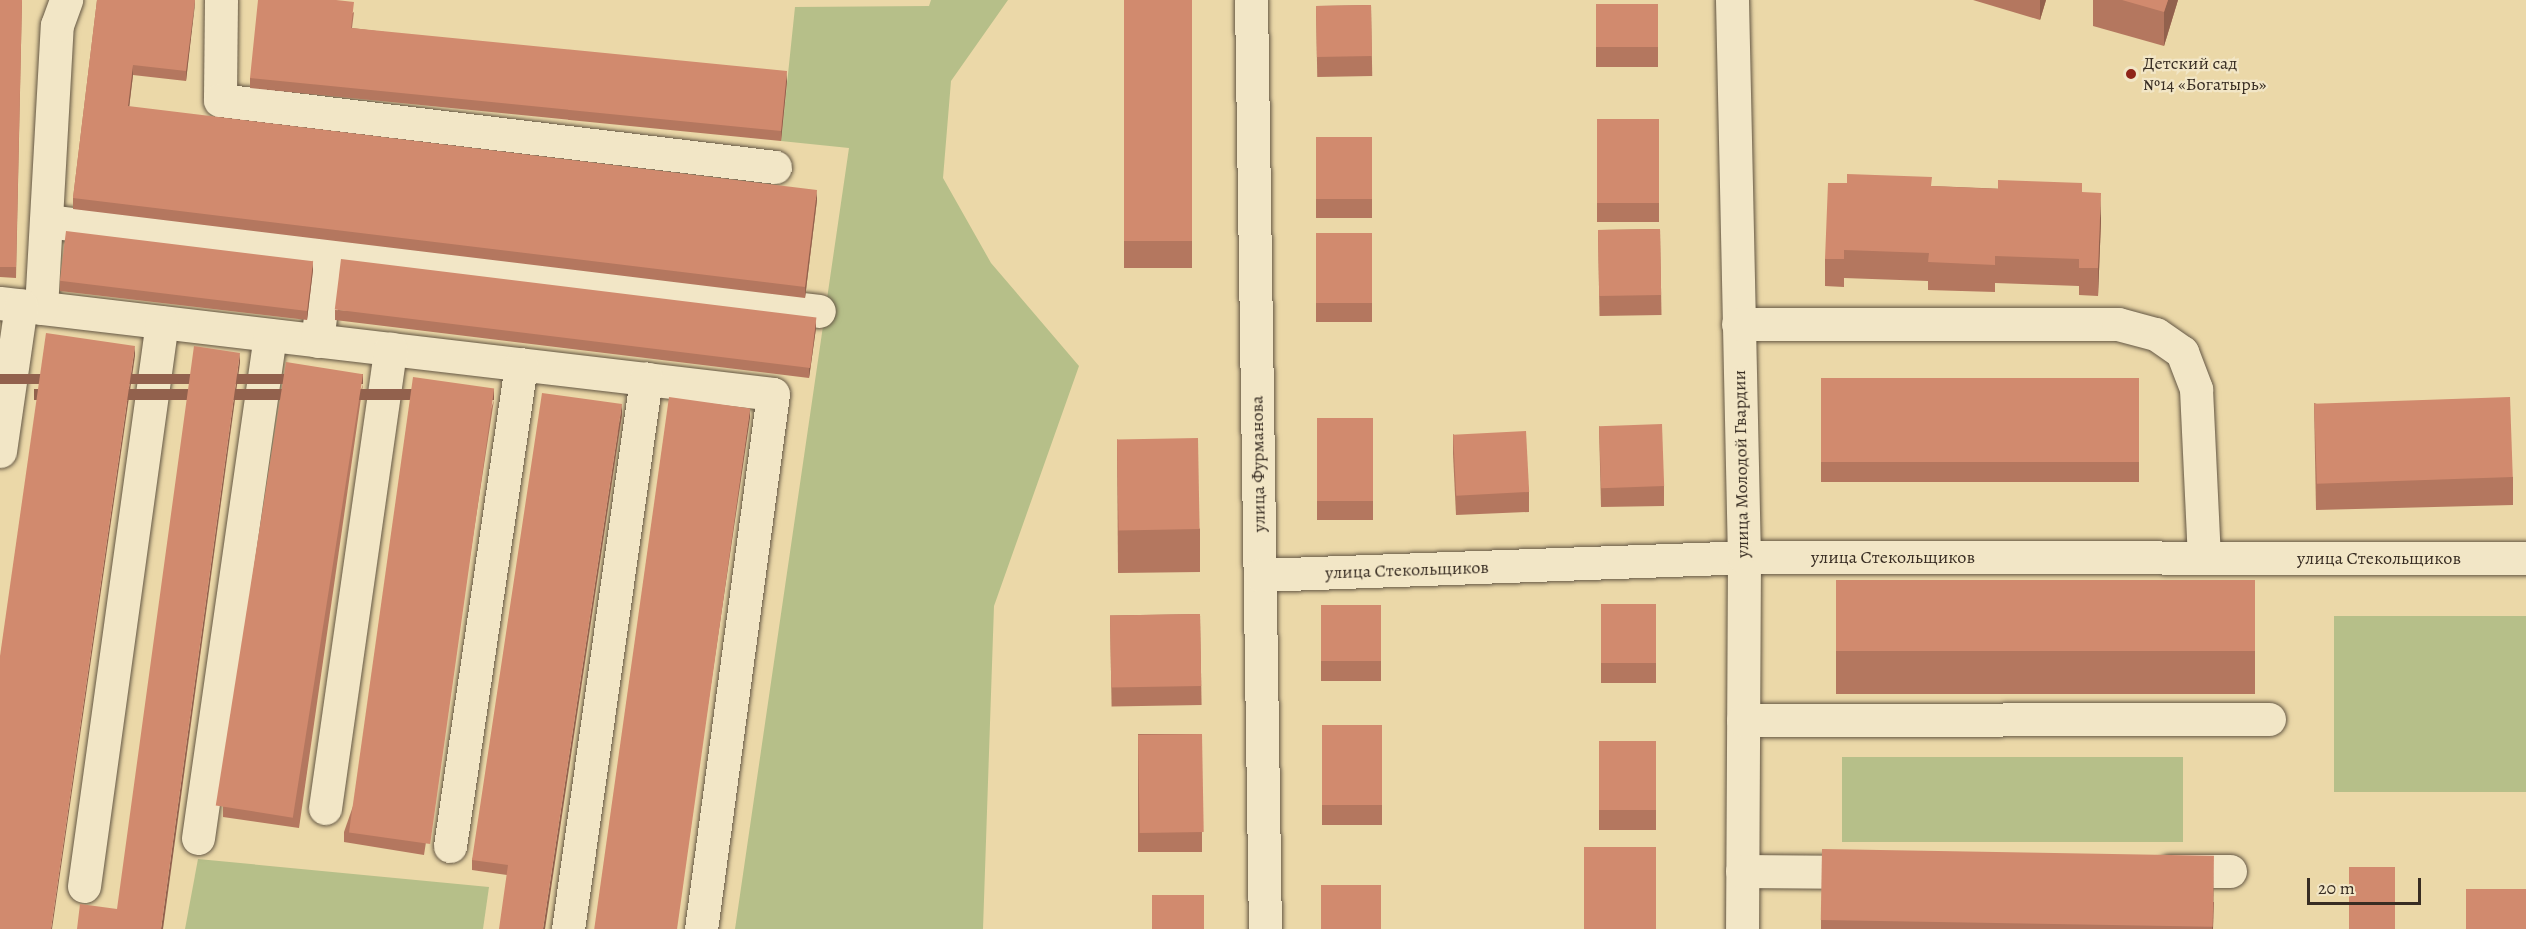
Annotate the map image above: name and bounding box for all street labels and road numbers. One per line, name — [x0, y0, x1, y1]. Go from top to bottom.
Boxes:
street label: улица Молодой Гвардии — [1729, 370, 1753, 558]
street label: улица Фурманова — [1246, 396, 1270, 532]
street label: улица Стекольщиков — [1811, 546, 1975, 568]
street label: улица Стекольщиков — [2297, 547, 2461, 569]
street label: улица Стекольщиков — [1325, 556, 1489, 584]

